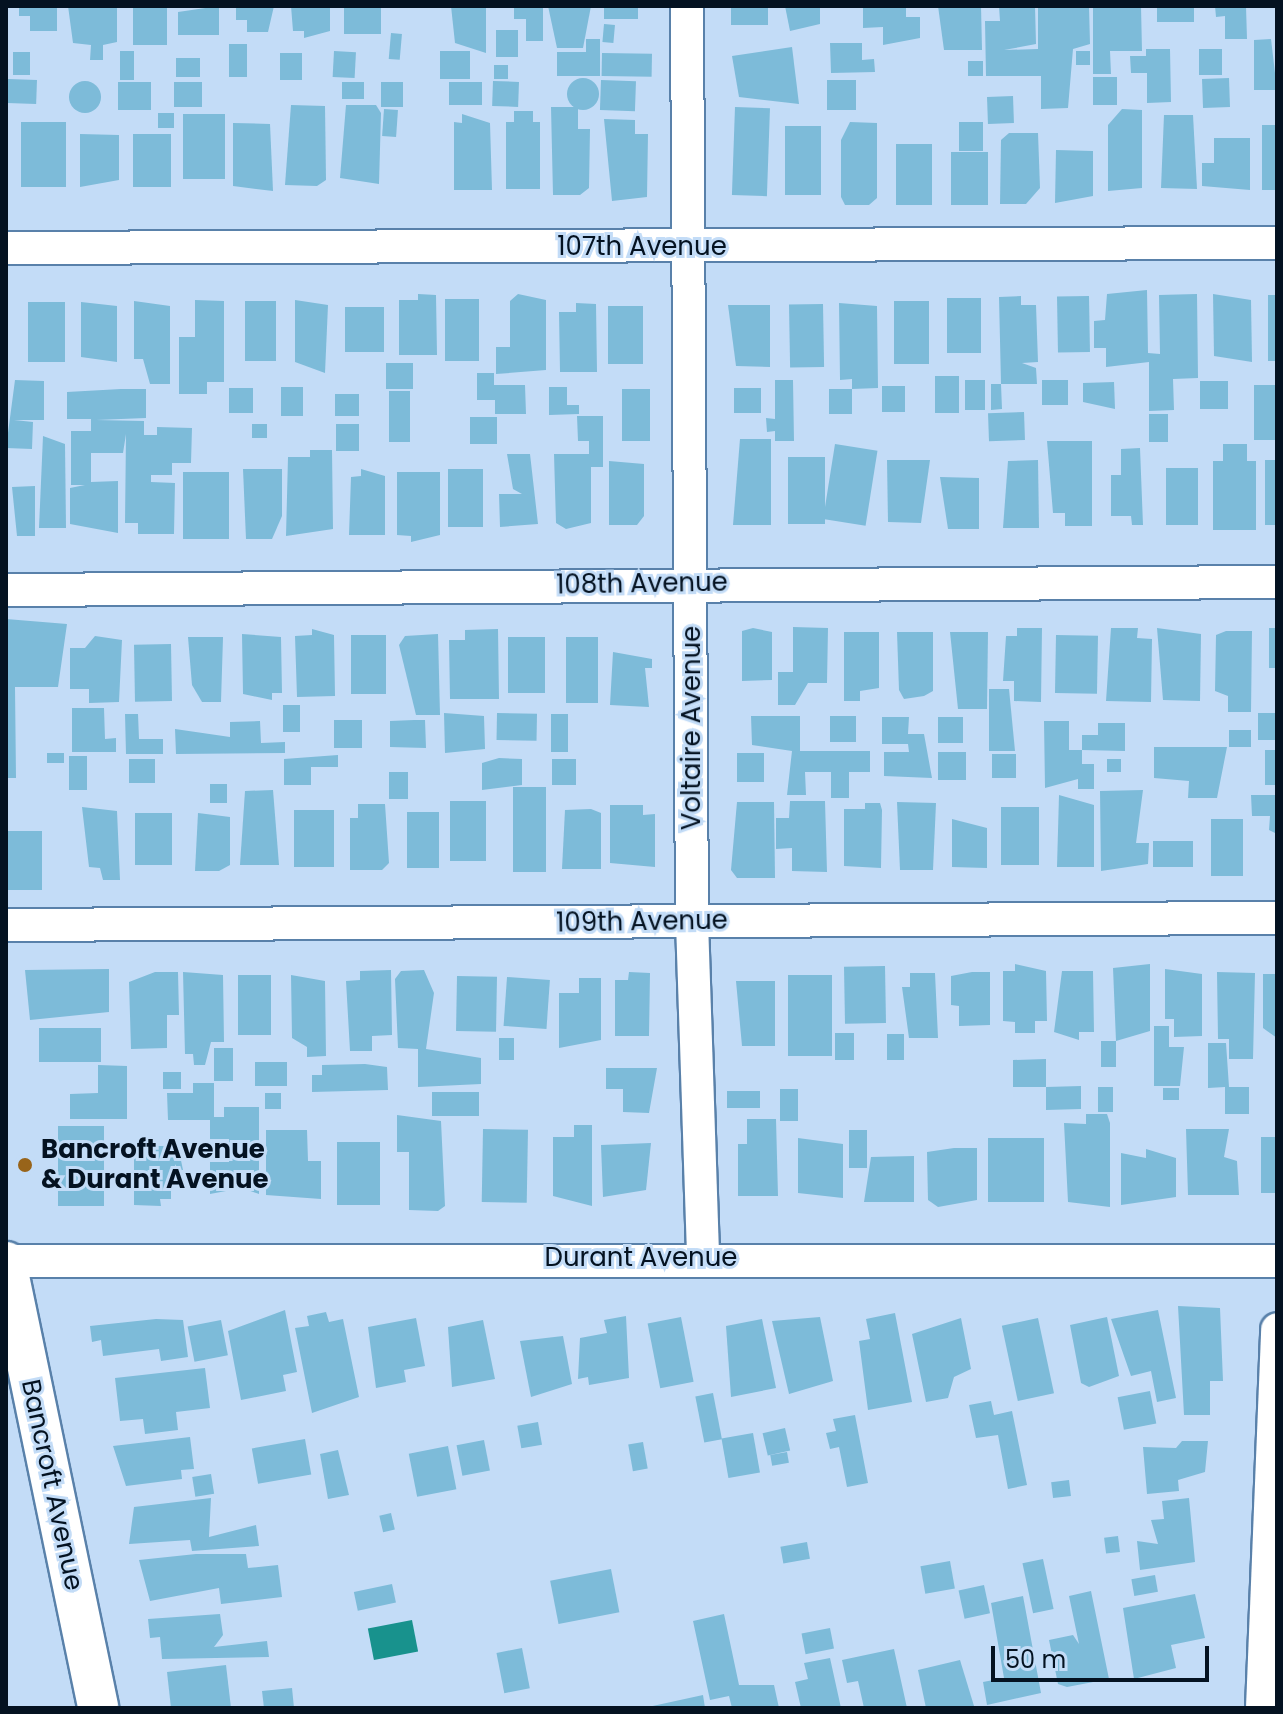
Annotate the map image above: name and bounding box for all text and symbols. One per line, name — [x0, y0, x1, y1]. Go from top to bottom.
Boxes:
street label: 107th Avenue — [557, 231, 727, 263]
street label: 108th Avenue — [556, 567, 728, 601]
street label: Voltaire Avenue — [676, 626, 708, 830]
street label: 109th Avenue — [556, 905, 728, 939]
place label: Bancroft Avenue & Durant Avenue — [41, 1134, 269, 1196]
marker: Bancroft Avenue & Durant Avenue — [16, 1156, 34, 1174]
street label: Durant Avenue — [545, 1242, 737, 1274]
street label: Bancroft Avenue — [14, 1377, 90, 1593]
scale bar — [995, 1630, 1213, 1680]
text: 50 m — [1005, 1643, 1066, 1676]

